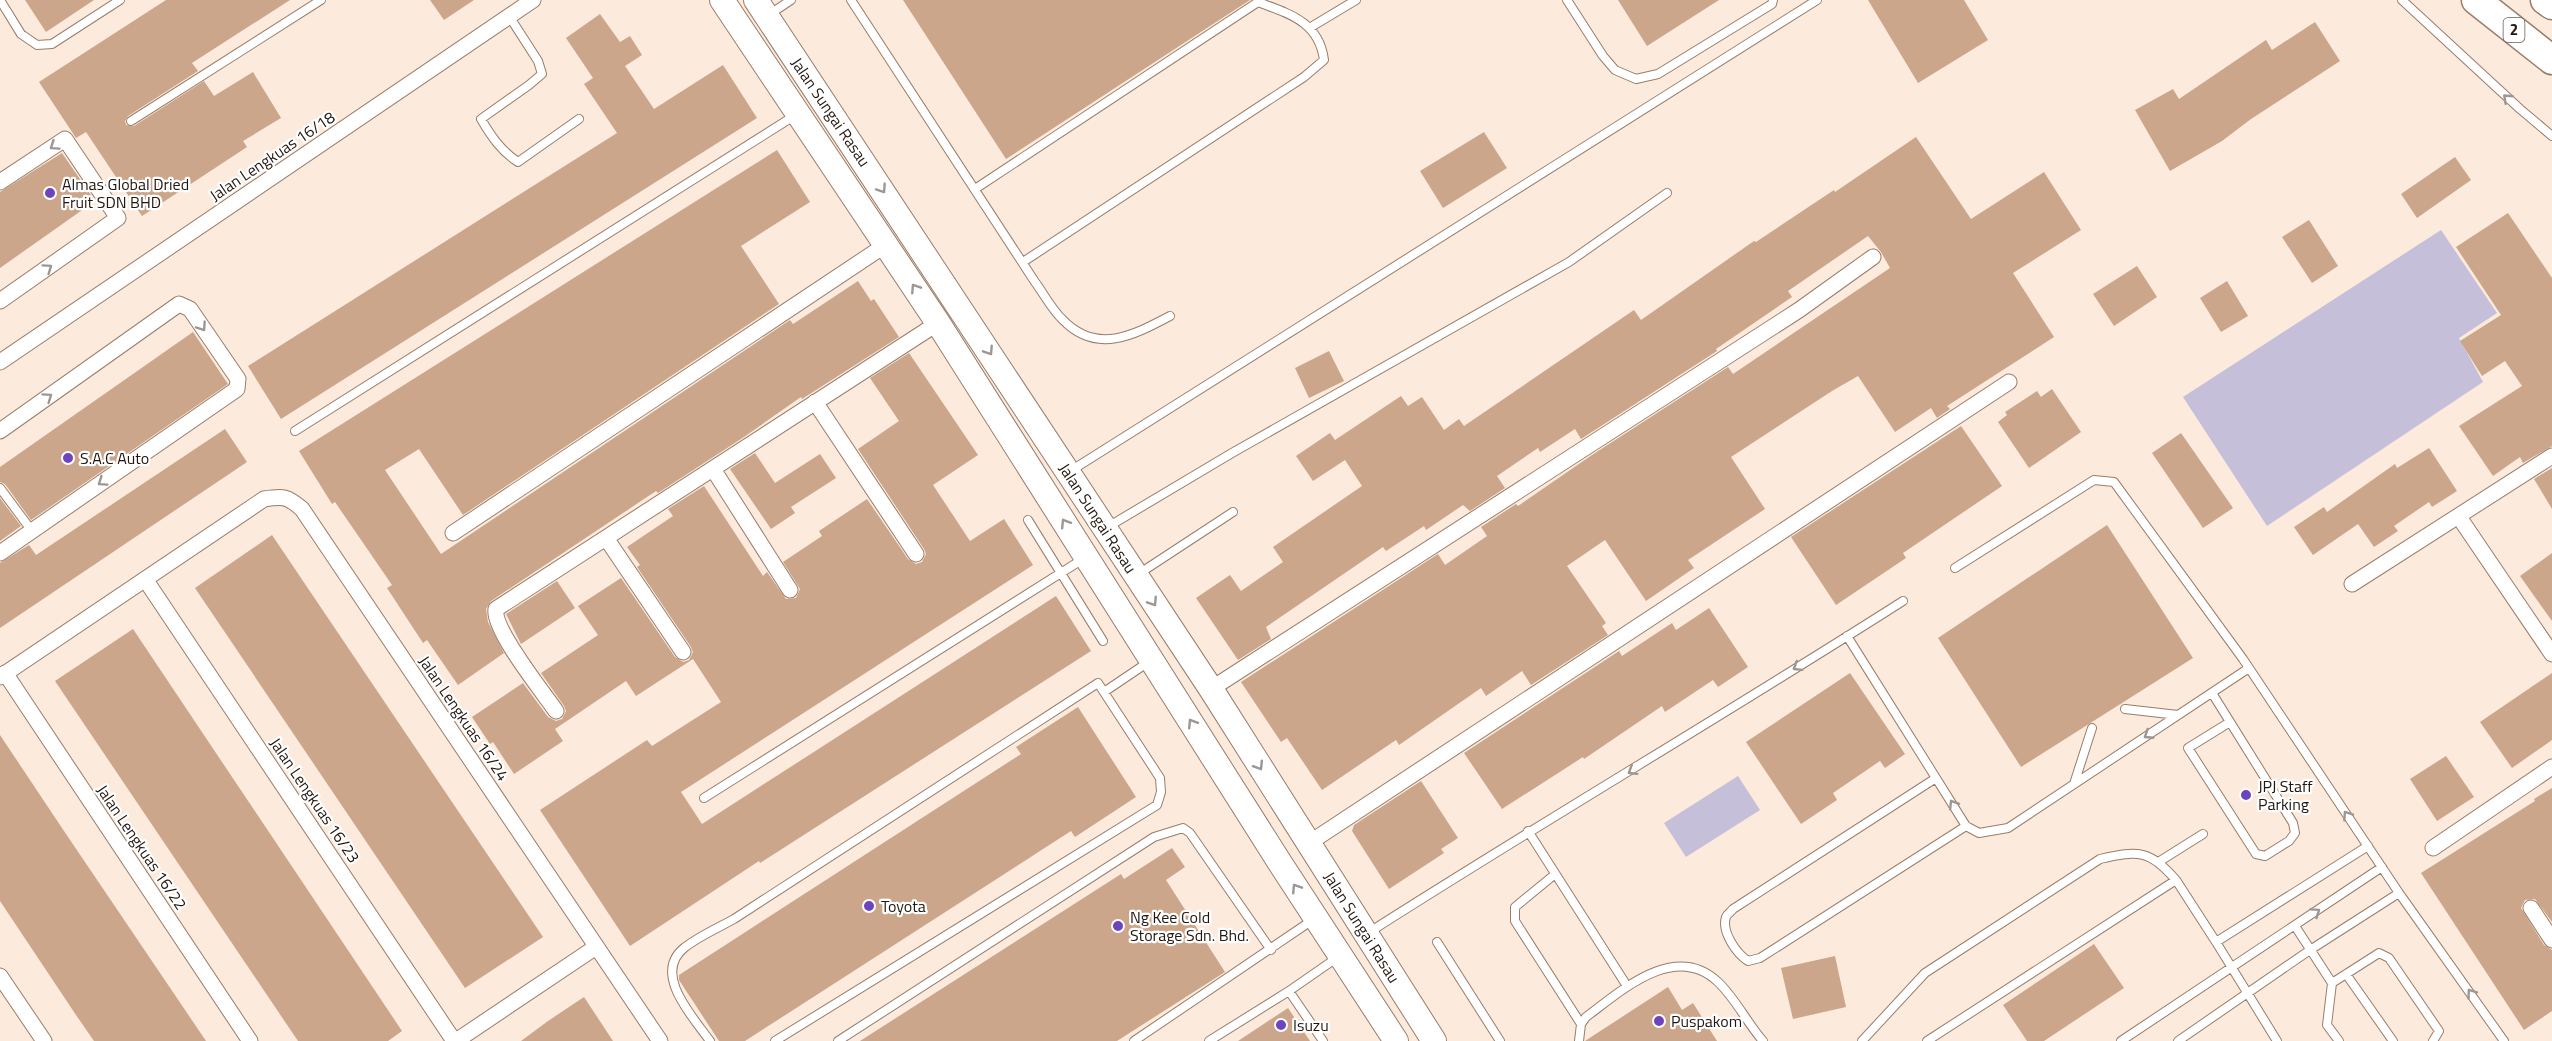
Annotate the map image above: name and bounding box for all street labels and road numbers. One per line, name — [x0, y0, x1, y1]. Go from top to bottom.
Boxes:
road number: 2 — [2504, 18, 2524, 42]
street label: Jalan Sungai Rasau — [785, 53, 877, 171]
street label: Jalan Lengkuas 16/18 — [205, 105, 339, 207]
street label: Jalan Sungai Rasau — [1053, 458, 1143, 578]
street label: Jalan Lengkuas 16/24 — [413, 651, 515, 785]
street label: Jalan Lengkuas 16/23 — [264, 733, 366, 867]
street label: Jalan Lengkuas 16/22 — [91, 780, 193, 914]
street label: Jalan Sungai Rasau — [1318, 867, 1406, 987]

